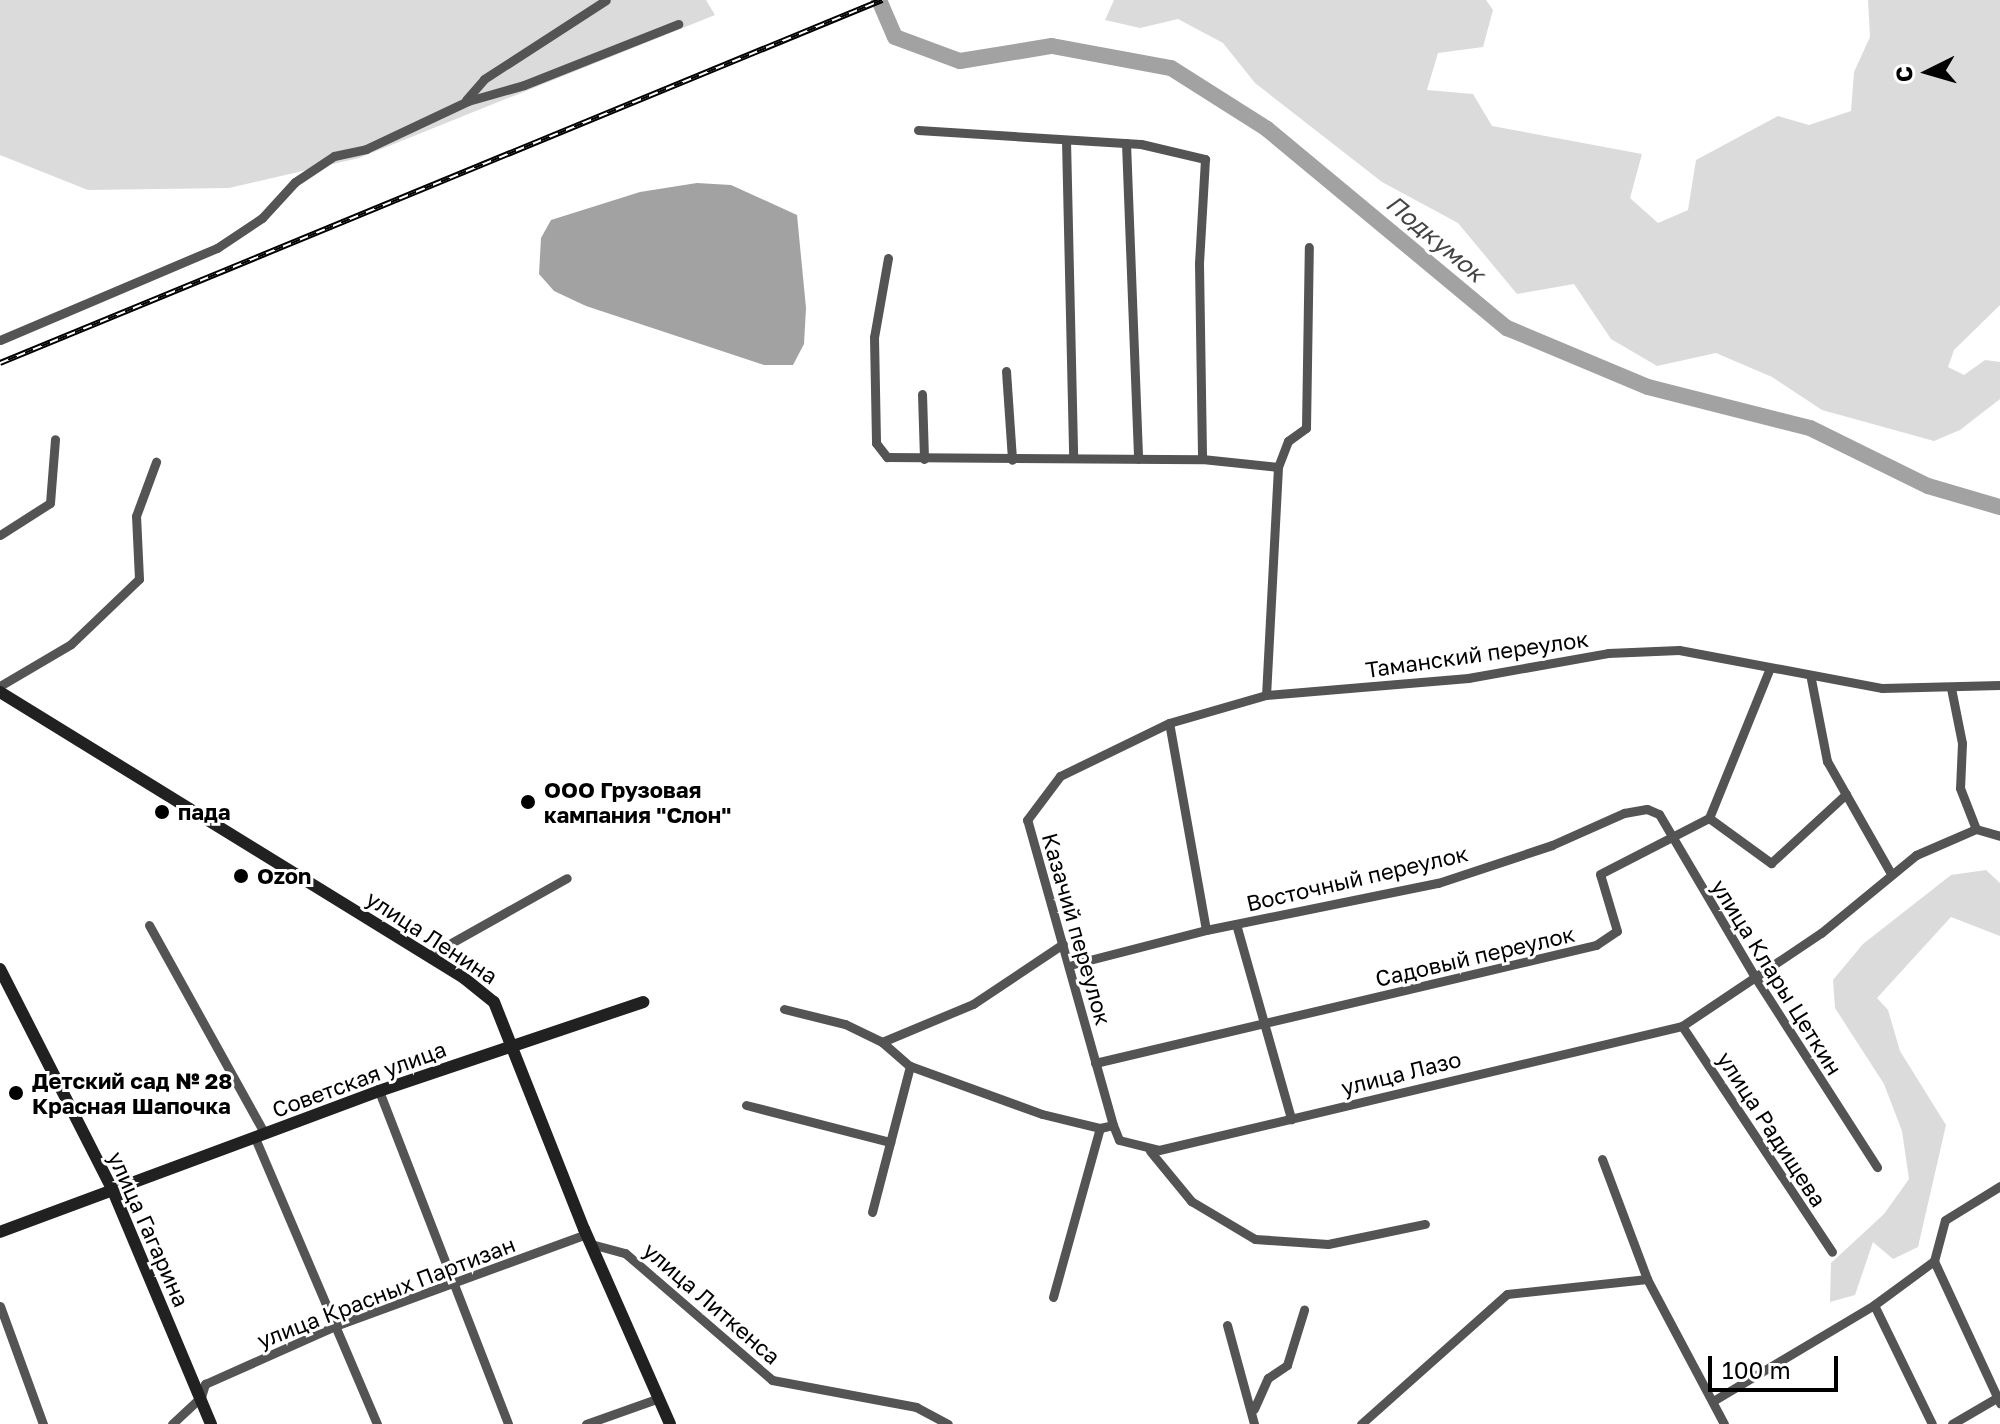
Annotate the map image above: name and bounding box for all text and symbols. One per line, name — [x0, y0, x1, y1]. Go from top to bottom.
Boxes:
north arrow — [1888, 32, 1968, 112]
text: С — [1889, 65, 1918, 83]
water label: Подкумок — [1381, 189, 1491, 287]
street label: Таманский переулок — [1364, 625, 1590, 683]
place label: ООО Грузовая кампания "Слон" — [544, 776, 731, 828]
marker: ООО Грузовая кампания "Слон" — [519, 793, 537, 811]
place label: пада — [178, 799, 231, 825]
marker: пада — [153, 803, 171, 821]
street label: Казачий переулок — [1037, 830, 1117, 1028]
street label: Восточный переулок — [1244, 840, 1470, 916]
place label: Ozon — [257, 863, 311, 889]
marker: Ozon — [232, 867, 250, 885]
street label: улица Клары Цеткин — [1706, 874, 1848, 1080]
street label: улица Ленина — [361, 885, 503, 989]
street label: Садовый переулок — [1373, 920, 1577, 992]
street label: Советская улица — [268, 1035, 450, 1123]
street label: улица Лазо — [1338, 1045, 1464, 1101]
street label: улица Радищева — [1712, 1046, 1832, 1212]
place label: Детский сад № 28 Красная Шапочка — [32, 1067, 232, 1118]
marker: Детский сад № 28 Красная Шапочка — [7, 1084, 25, 1102]
street label: улица Гагарина — [103, 1147, 195, 1311]
street label: улица Красных Партизан — [253, 1231, 519, 1353]
street label: улица Литкенса — [638, 1236, 786, 1370]
scale bar — [1712, 1340, 1842, 1390]
text: 100 m — [1722, 1355, 1791, 1384]

